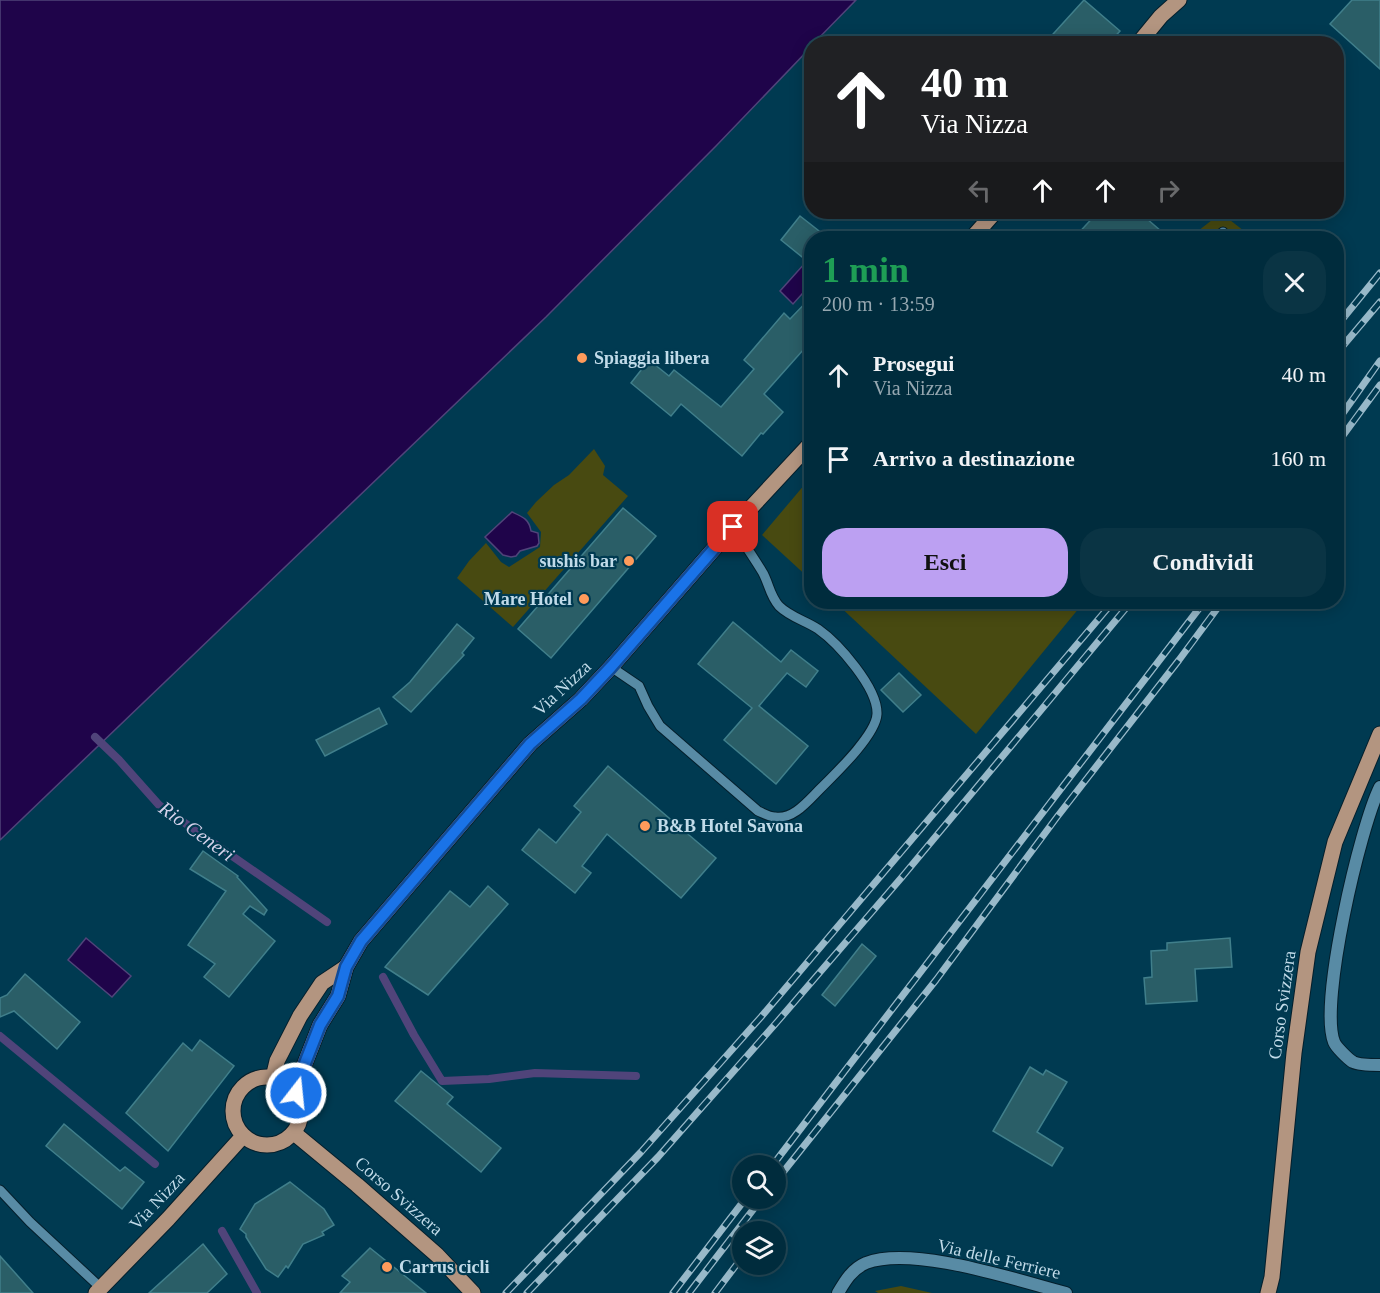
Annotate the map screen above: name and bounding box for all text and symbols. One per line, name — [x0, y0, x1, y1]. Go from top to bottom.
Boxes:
icon: ahead — [822, 60, 900, 138]
text: 40 m — [921, 60, 1009, 106]
text: Via Nizza — [921, 109, 1028, 139]
icon: left — [963, 174, 996, 207]
icon: ahead — [1026, 174, 1059, 207]
icon: ahead — [1089, 174, 1122, 207]
icon: right — [1152, 174, 1185, 207]
text: 1 min — [822, 250, 909, 290]
button: close — [1263, 251, 1326, 314]
text: 200 m · 13:59 — [822, 293, 935, 315]
place label: Spiaggia libera — [594, 348, 710, 368]
marker: Spiaggia libera — [575, 351, 589, 365]
text: Prosegui — [873, 351, 954, 376]
icon: ahead — [822, 359, 855, 392]
text: 40 m — [1281, 362, 1326, 387]
text: Via Nizza — [873, 377, 952, 399]
icon: arrive — [822, 443, 855, 476]
text: Arrivo a destinazione — [873, 446, 1075, 471]
text: 160 m — [1270, 446, 1326, 471]
pin — [707, 501, 758, 552]
icon: arrive — [716, 510, 749, 543]
button: Esci — [822, 528, 1068, 597]
button: Condividi — [1080, 528, 1326, 597]
place label: sushis bar — [539, 551, 617, 571]
marker: sushis bar — [622, 554, 636, 568]
place label: Mare Hotel — [484, 589, 572, 609]
marker: Mare Hotel — [577, 592, 591, 606]
street label: Via Nizza — [529, 656, 595, 720]
water label: Rio Ceneri — [154, 796, 239, 866]
place label: B&B Hotel Savona — [657, 816, 803, 836]
marker: B&B Hotel Savona — [638, 819, 652, 833]
street label: Corso Svizzera — [1264, 949, 1300, 1061]
position arrow — [264, 1061, 328, 1125]
street label: Corso Svizzera — [351, 1153, 447, 1239]
map controls — [732, 1155, 786, 1275]
button: search — [732, 1155, 786, 1209]
street label: Via Nizza — [125, 1168, 189, 1234]
button: layers — [732, 1221, 786, 1275]
street label: Via delle Ferriere — [935, 1235, 1063, 1283]
place label: Carrus cicli — [399, 1257, 489, 1277]
marker: Carrus cicli — [380, 1260, 394, 1274]

